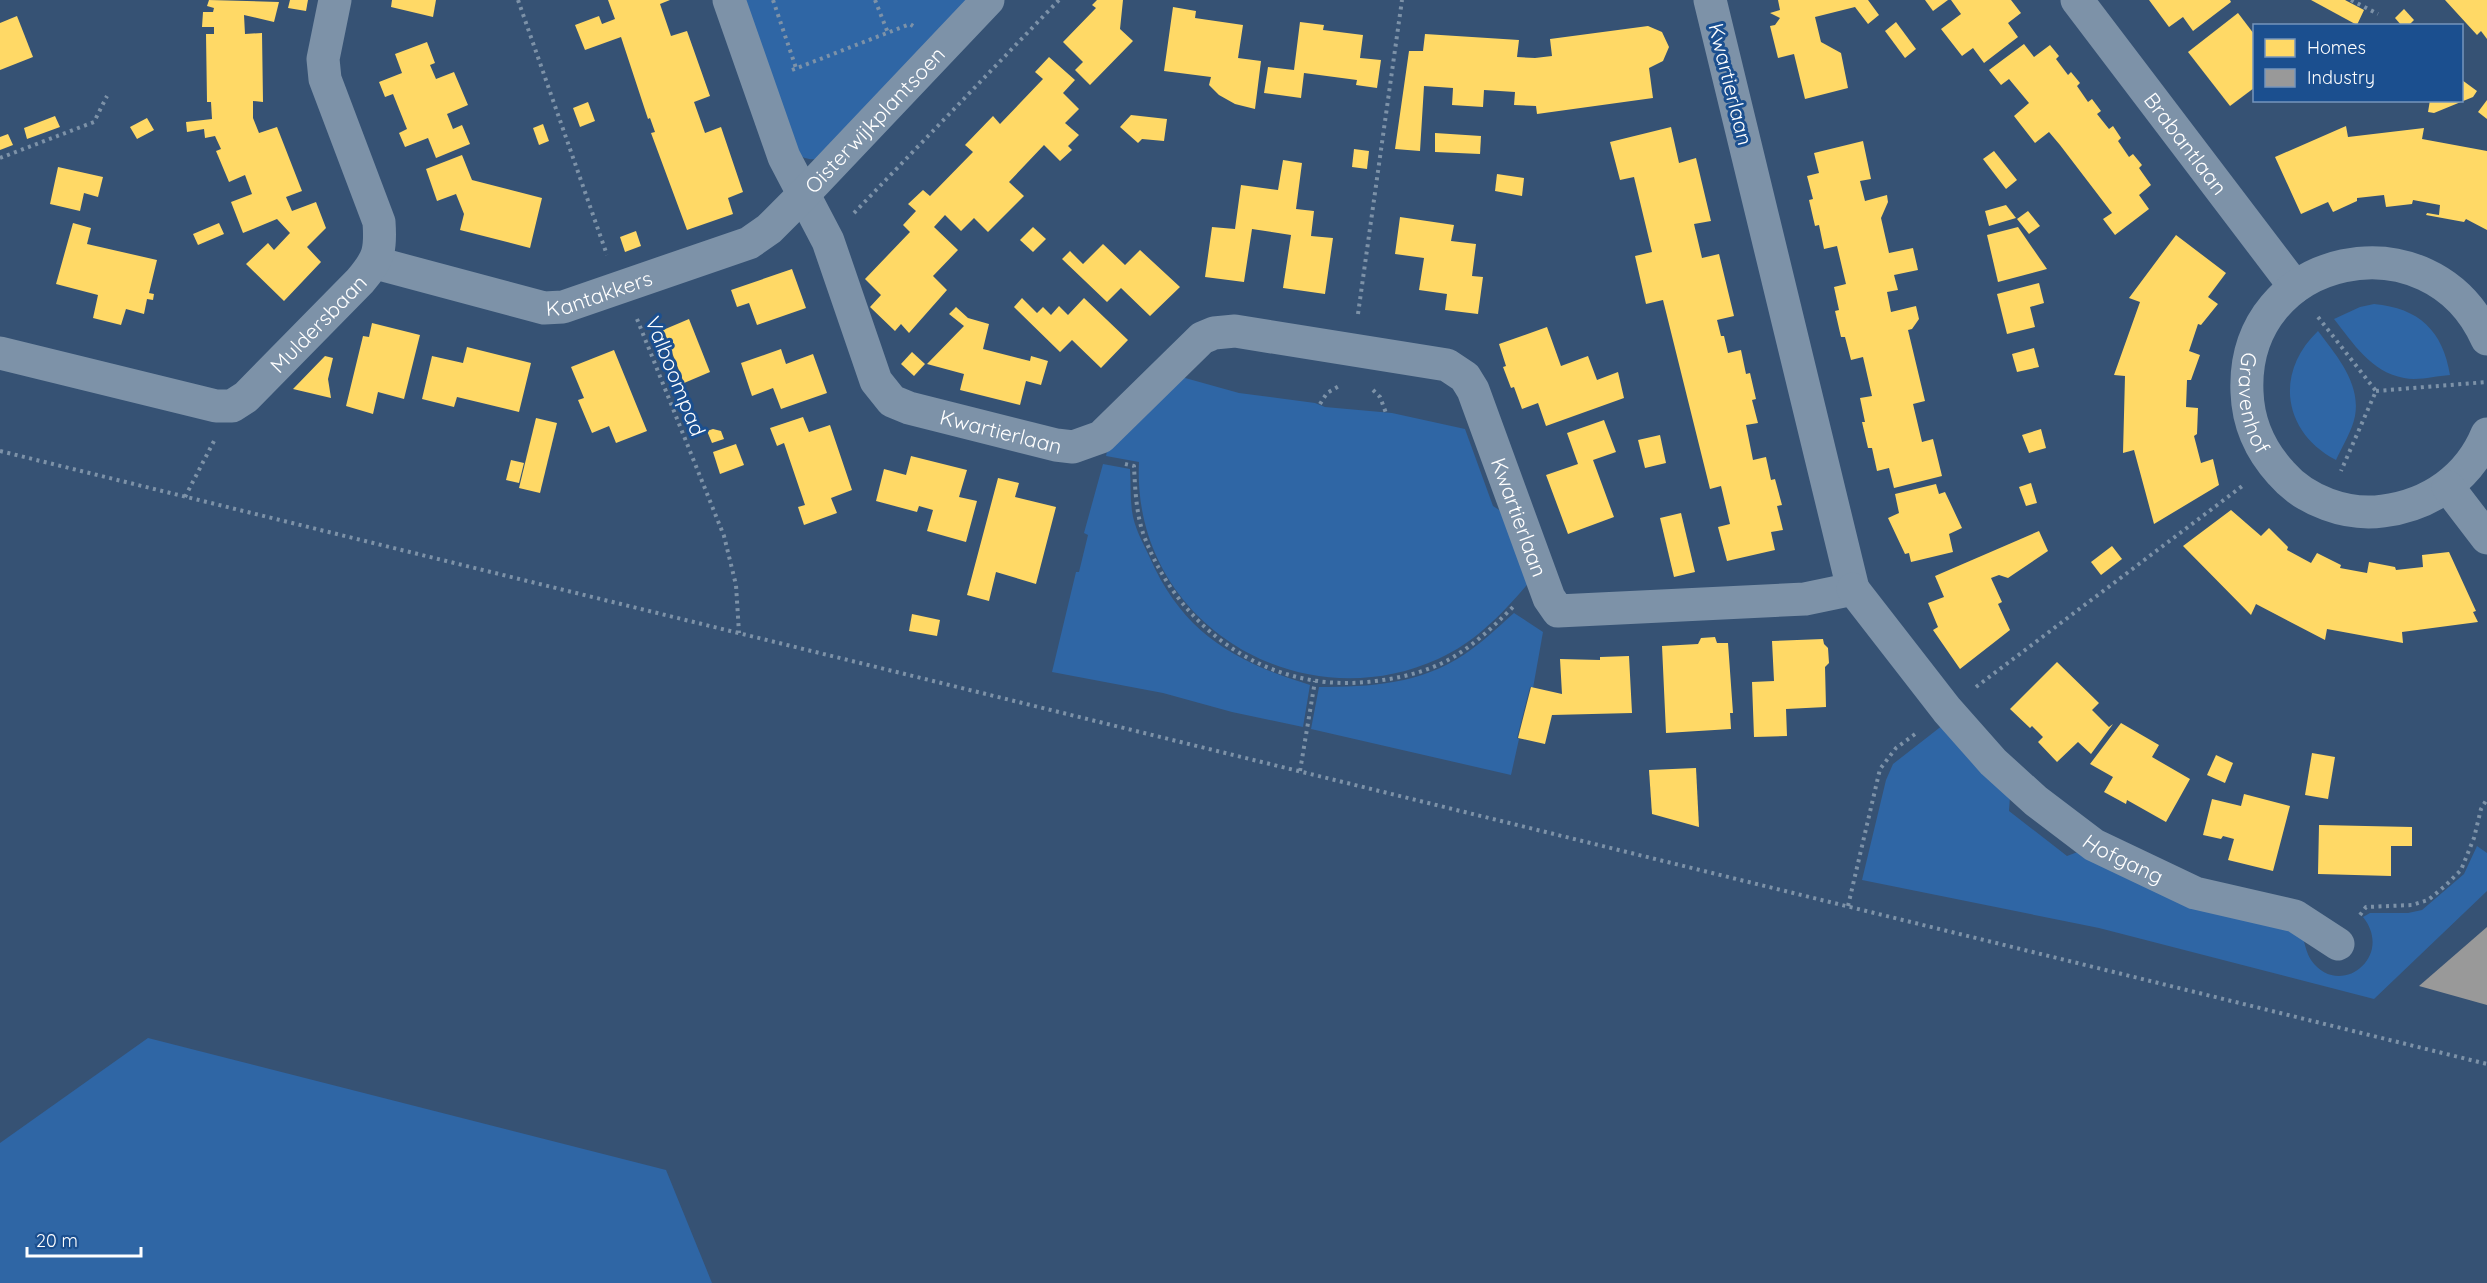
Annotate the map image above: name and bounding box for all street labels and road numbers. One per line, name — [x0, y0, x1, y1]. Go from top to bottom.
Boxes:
street label: Kwartierlaan — [1703, 20, 1759, 148]
street label: Oisterwijkplantsoen — [799, 41, 950, 198]
street label: Brabantlaan — [2139, 87, 2233, 200]
street label: Kantakkers — [545, 264, 656, 321]
street label: Muldersbaan — [264, 269, 372, 378]
street label: Valboompad — [640, 312, 712, 440]
street label: Gravenhof — [2234, 350, 2276, 458]
street label: Kwartierlaan — [937, 403, 1065, 459]
street label: Kwartierlaan — [1486, 454, 1553, 580]
street label: Hofgang — [2078, 828, 2168, 889]

